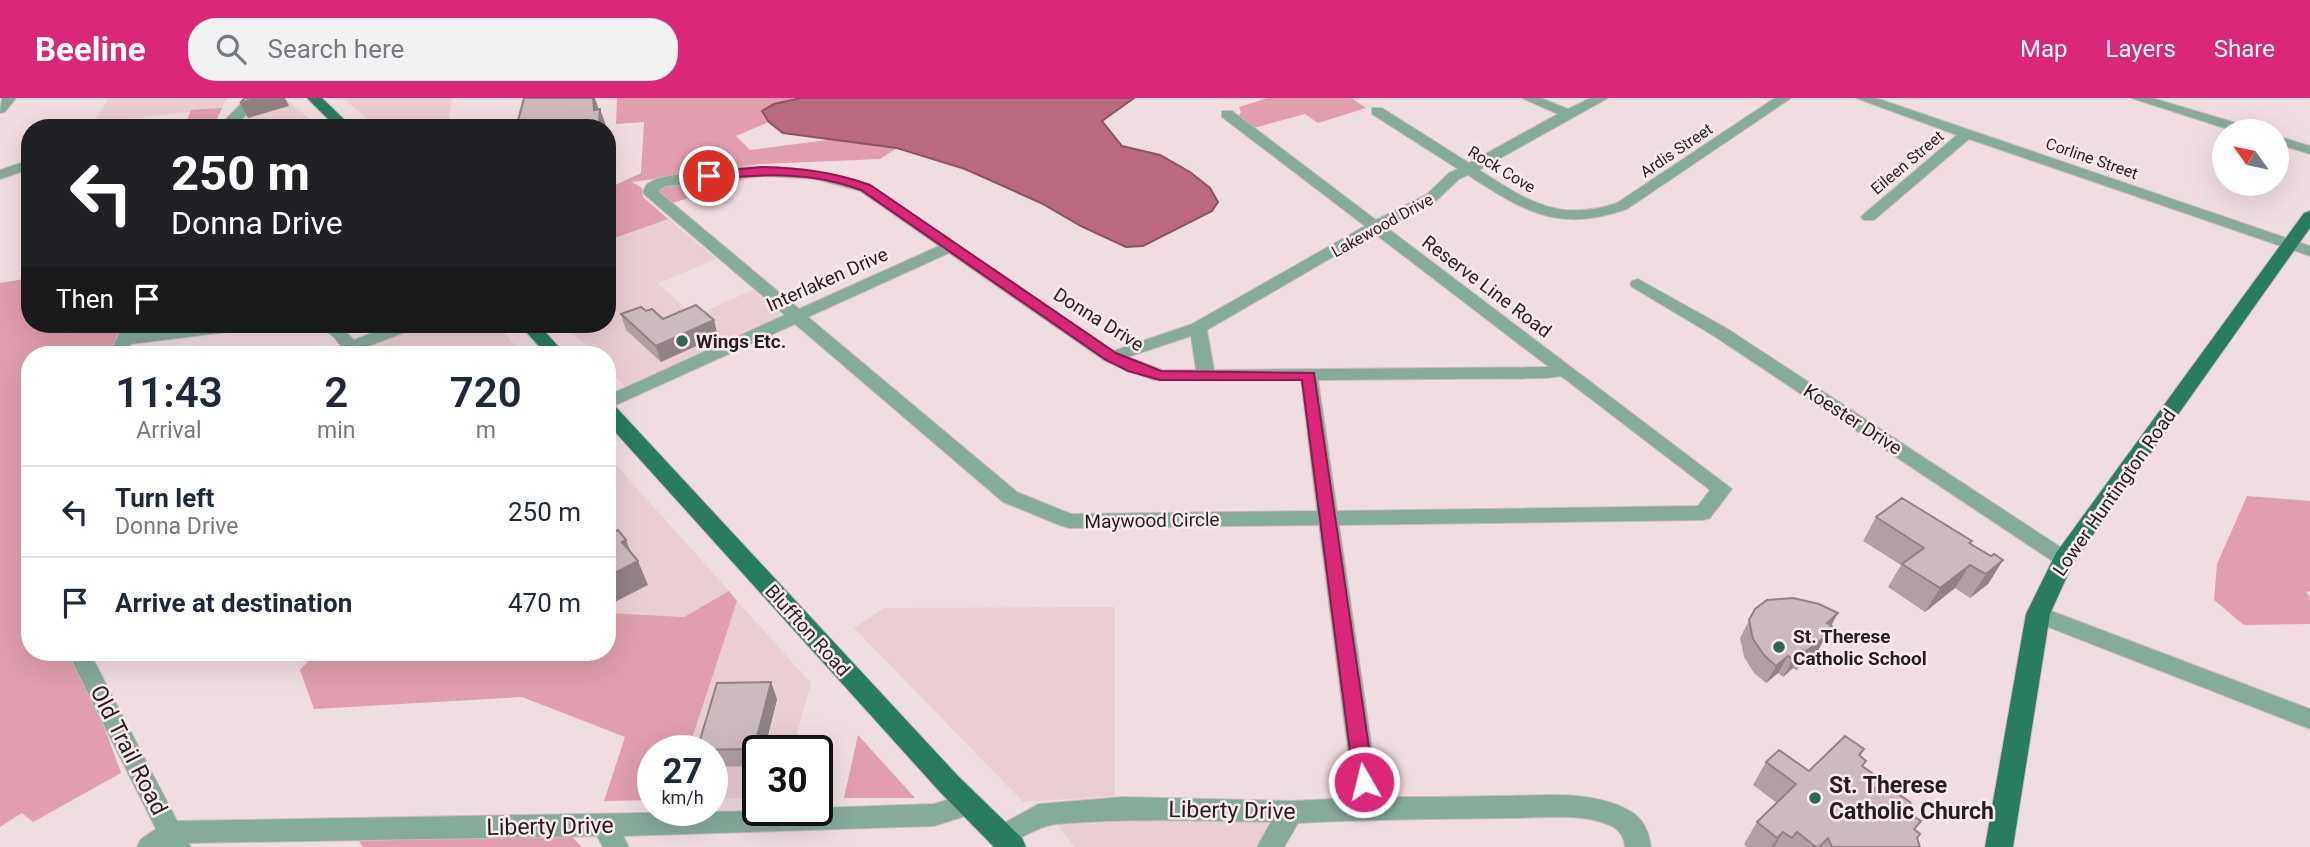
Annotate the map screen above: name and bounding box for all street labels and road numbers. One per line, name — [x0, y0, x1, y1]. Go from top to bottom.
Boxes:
street label: Ardis Street — [1637, 119, 1716, 182]
street label: Eileen Street — [1867, 127, 1947, 198]
street label: Corline Street — [2043, 134, 2140, 183]
street label: Rock Cove — [1465, 142, 1539, 197]
street label: Lakewood Drive — [1328, 190, 1436, 261]
street label: Reserve Line Road — [1418, 230, 1556, 342]
street label: Interlaken Drive — [763, 242, 892, 317]
street label: Donna Drive — [1049, 283, 1148, 356]
street label: Koester Drive — [1799, 379, 1906, 460]
street label: Lower Huntington Road — [2048, 404, 2181, 580]
street label: Maywood Circle — [1084, 508, 1220, 533]
street label: Bluffton Road — [760, 580, 855, 681]
street label: Old Trail Road — [84, 681, 173, 820]
street label: Liberty Drive — [1168, 796, 1296, 825]
street label: Liberty Drive — [486, 812, 614, 841]

